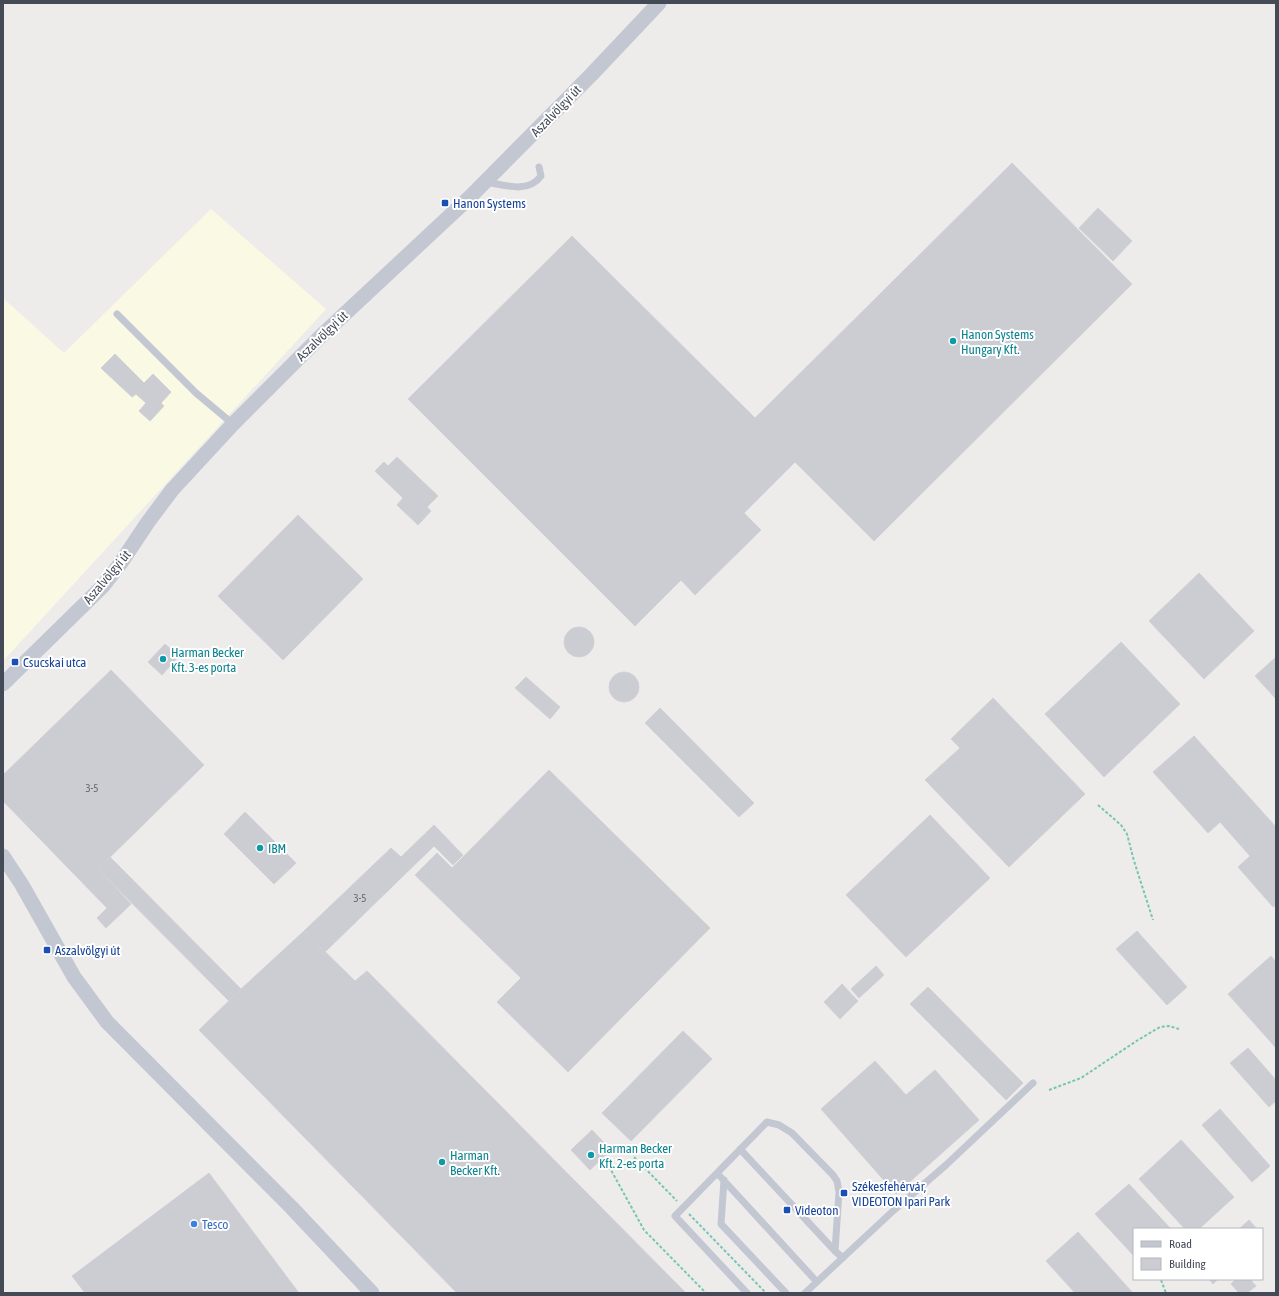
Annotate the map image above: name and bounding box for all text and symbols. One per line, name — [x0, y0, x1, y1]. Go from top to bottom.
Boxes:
street label: Aszalvölgyi út — [528, 82, 584, 140]
place label: Hanon Systems — [453, 196, 526, 211]
marker: Hanon Systems — [440, 198, 450, 208]
street label: Aszalvölgyi út — [293, 308, 351, 364]
place label: Hanon Systems Hungary Kft. — [961, 327, 1034, 357]
marker: Hanon Systems Hungary Kft. — [948, 336, 958, 346]
street label: Aszalvölgyi út — [80, 547, 134, 607]
place label: Harman Becker Kft. 3-es porta — [171, 645, 244, 675]
marker: Harman Becker Kft. 3-es porta — [158, 654, 168, 664]
place label: Csucskai utca — [23, 655, 86, 670]
marker: Csucskai utca — [10, 657, 20, 667]
house number: 3-5 — [85, 782, 99, 794]
place label: IBM — [268, 841, 286, 856]
marker: IBM — [255, 843, 265, 853]
house number: 3-5 — [353, 892, 367, 904]
place label: Aszalvölgyi út — [55, 943, 121, 958]
marker: Aszalvölgyi út — [42, 945, 52, 955]
place label: Harman Becker Kft. 2-es porta — [599, 1141, 672, 1171]
place label: Harman Becker Kft. — [450, 1148, 500, 1178]
marker: Harman Becker Kft. 2-es porta — [586, 1150, 596, 1160]
marker: Harman Becker Kft. — [437, 1157, 447, 1167]
place label: Székesfehérvár, VIDEOTON Ipari Park — [852, 1179, 950, 1209]
marker: Székesfehérvár, VIDEOTON Ipari Park — [839, 1188, 849, 1198]
place label: Videoton — [795, 1203, 839, 1218]
marker: Videoton — [782, 1205, 792, 1215]
place label: Tesco — [202, 1217, 228, 1232]
marker: Tesco — [189, 1219, 199, 1229]
legend — [1133, 1228, 1263, 1280]
text: Road — [1169, 1237, 1192, 1251]
text: Building — [1169, 1257, 1207, 1271]

